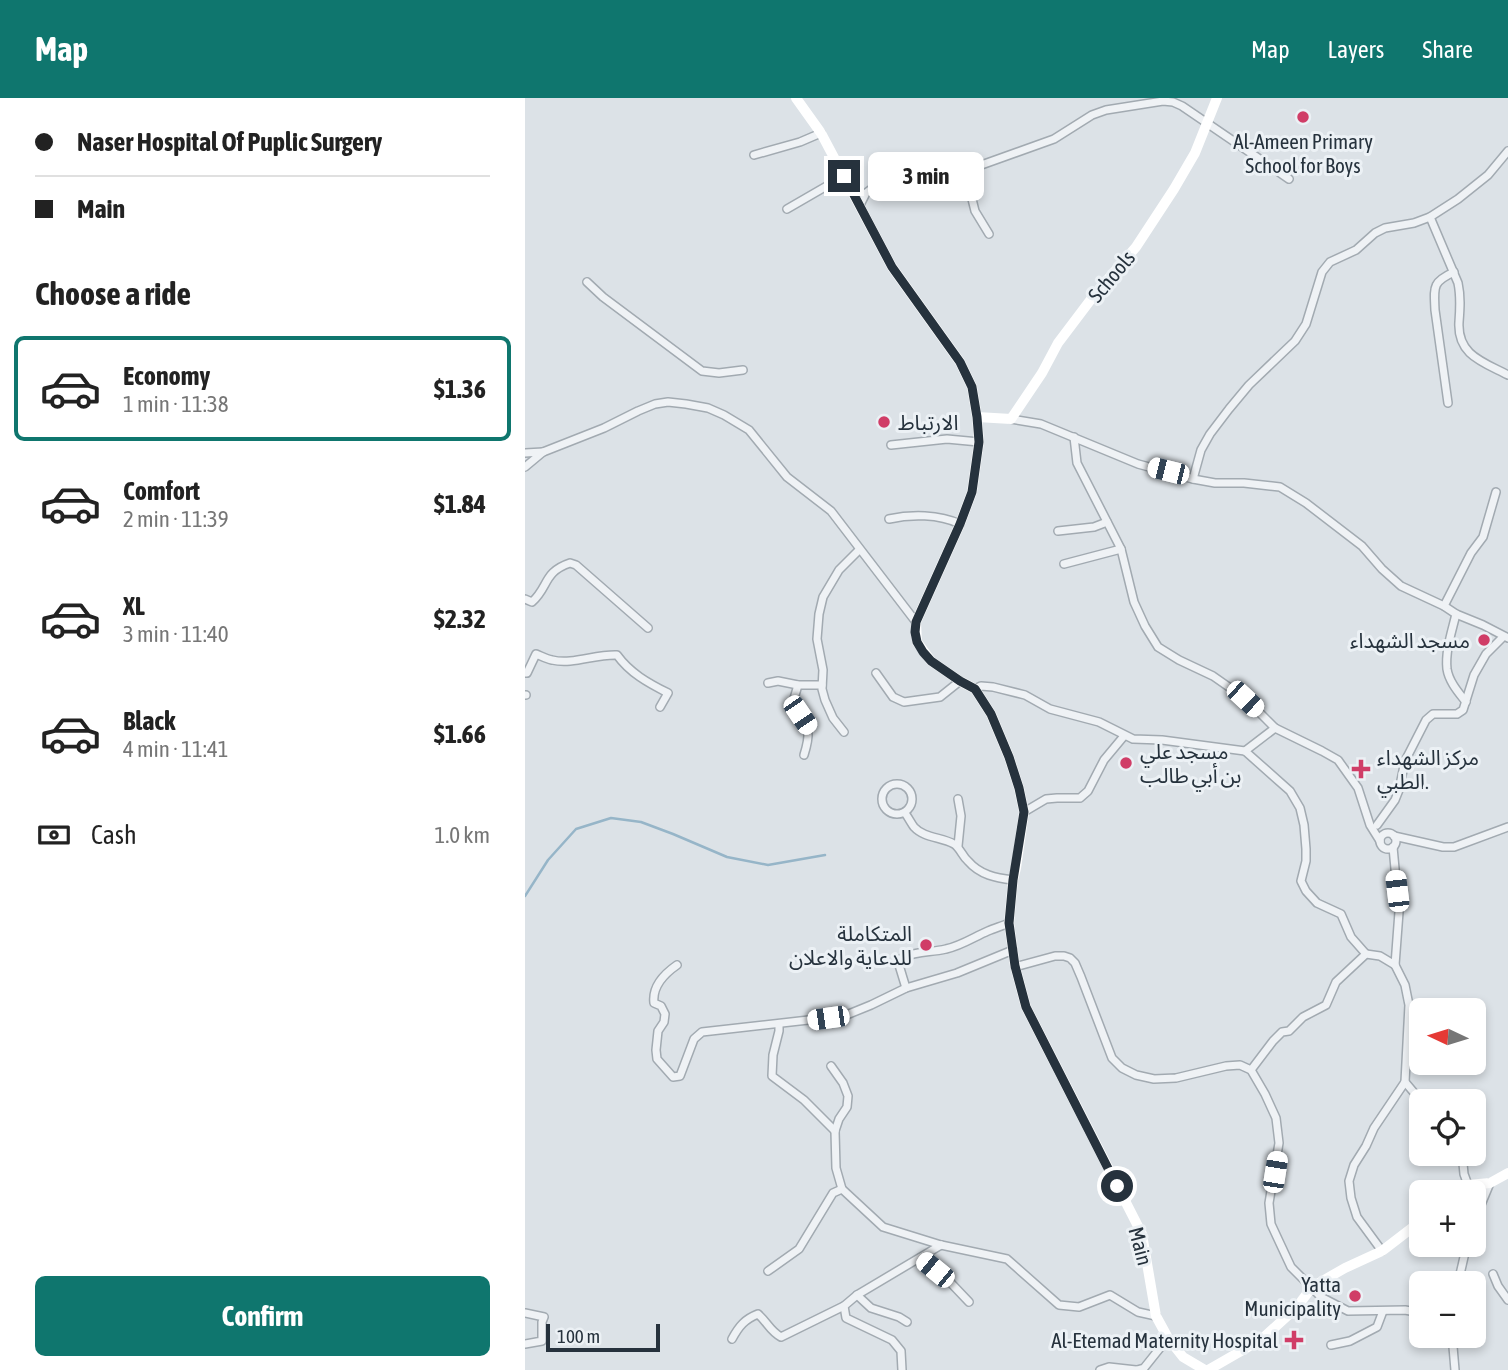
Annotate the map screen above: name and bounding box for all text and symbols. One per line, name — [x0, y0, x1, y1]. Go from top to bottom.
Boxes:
text: Map — [35, 30, 88, 68]
text: Map — [1251, 36, 1290, 63]
text: Layers — [1328, 36, 1384, 63]
text: Share — [1422, 36, 1473, 63]
marker: Al-Ameen Primary School for Boys — [1295, 109, 1311, 125]
text: Naser Hospital Of Puplic Surgery — [77, 127, 382, 157]
place label: Al-Ameen Primary School for Boys — [1233, 129, 1373, 177]
callout: 3 min — [869, 152, 984, 200]
route end — [828, 160, 860, 192]
text: 3 min — [903, 163, 949, 189]
text: Main — [77, 194, 125, 224]
street label: Schools — [1083, 245, 1139, 307]
text: Choose a ride — [35, 275, 191, 312]
icon: car — [39, 357, 102, 420]
text: Economy — [123, 361, 210, 391]
text: $1.36 — [434, 374, 486, 404]
text: 1 min · 11:38 — [123, 391, 229, 417]
place label: الارتباط — [898, 410, 958, 435]
marker: الارتباط — [876, 414, 892, 430]
car — [1146, 456, 1191, 486]
icon: car — [39, 472, 102, 535]
text: Comfort — [123, 476, 200, 506]
text: $1.84 — [434, 489, 486, 519]
text: 2 min · 11:39 — [123, 506, 229, 532]
icon: car — [39, 587, 102, 650]
text: XL — [123, 591, 145, 621]
text: $2.32 — [434, 604, 486, 634]
text: 3 min · 11:40 — [123, 621, 229, 647]
place label: مسجد الشهداء — [1350, 628, 1470, 653]
marker: مسجد الشهداء — [1476, 632, 1492, 648]
car — [1223, 677, 1268, 721]
car — [780, 692, 821, 738]
icon: car — [39, 702, 102, 765]
text: Black — [123, 706, 175, 736]
text: $1.66 — [434, 719, 486, 749]
text: 4 min · 11:41 — [123, 736, 229, 762]
place label: مسجد علي بن أبي طالب — [1140, 739, 1242, 792]
place label: مركز الشهداء الطبي. — [1377, 745, 1479, 798]
marker: مسجد علي بن أبي طالب — [1118, 755, 1134, 771]
marker: مركز الشهداء الطبي. — [1351, 759, 1371, 779]
icon: cash — [35, 816, 73, 854]
text: Cash — [91, 820, 137, 850]
text: 1.0 km — [434, 822, 490, 848]
car — [1385, 869, 1410, 913]
place label: المتكاملة للدعاية والاعلان — [789, 921, 912, 970]
marker: المتكاملة للدعاية والاعلان — [918, 937, 934, 953]
north arrow — [1409, 998, 1486, 1074]
map controls — [1409, 998, 1486, 1348]
car — [806, 1005, 851, 1031]
button: locate — [1409, 1089, 1486, 1166]
car — [1262, 1150, 1289, 1194]
route start — [1101, 1170, 1133, 1202]
button: + — [1409, 1180, 1486, 1257]
street label: Main — [1124, 1224, 1158, 1268]
car — [913, 1249, 958, 1291]
button: − — [1409, 1271, 1486, 1348]
place label: Yatta Municipality — [1244, 1272, 1341, 1320]
button: Confirm — [35, 1276, 490, 1356]
marker: Yatta Municipality — [1347, 1288, 1363, 1304]
scale bar — [546, 1321, 660, 1353]
text: 100 m — [557, 1325, 600, 1347]
place label: Al-Etemad Maternity Hospital — [1051, 1328, 1278, 1352]
marker: Al-Etemad Maternity Hospital — [1284, 1330, 1304, 1350]

